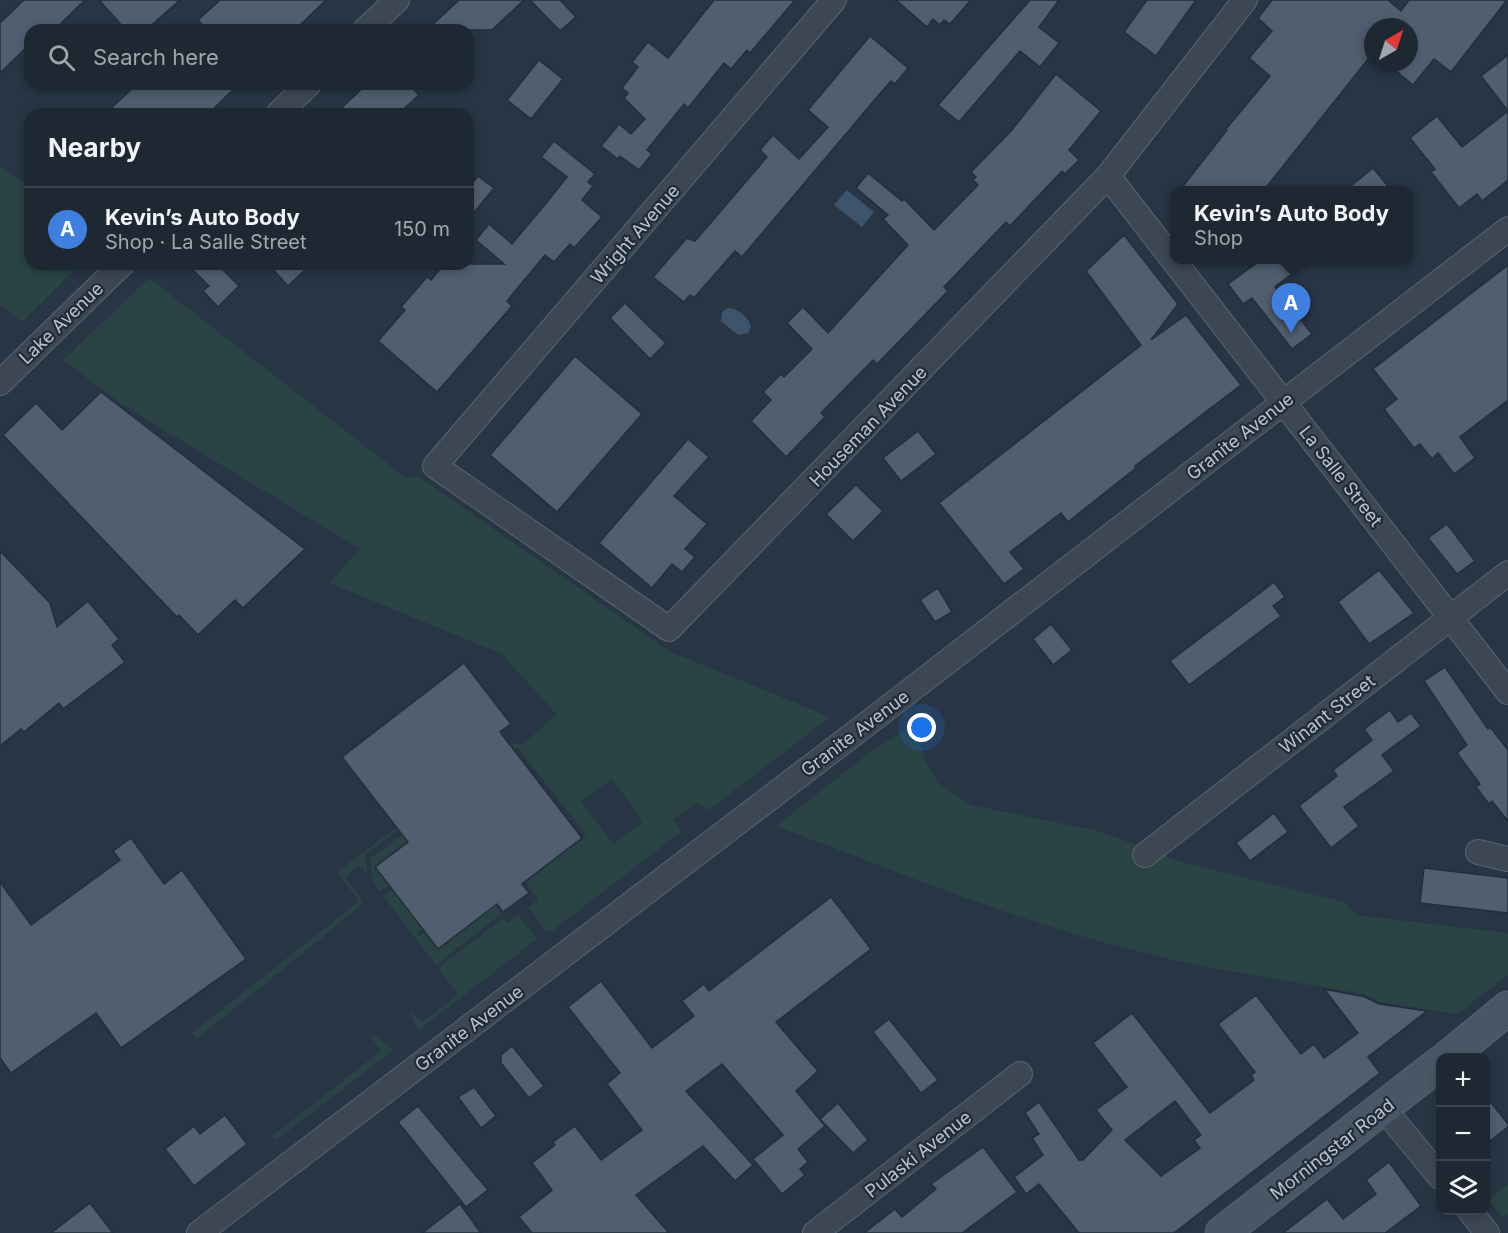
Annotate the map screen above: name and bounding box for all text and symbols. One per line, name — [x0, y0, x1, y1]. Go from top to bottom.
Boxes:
north arrow — [1364, 18, 1418, 72]
search box — [24, 24, 474, 90]
icon: search — [45, 41, 78, 74]
text: Search here — [93, 44, 219, 70]
text: Nearby — [48, 132, 141, 163]
street label: Wright Avenue — [586, 180, 684, 288]
popup — [1170, 186, 1413, 264]
text: Kevin’s Auto Body — [1194, 200, 1389, 226]
text: Kevin’s Auto Body — [105, 204, 300, 230]
text: A — [60, 217, 75, 241]
text: 150 m — [394, 217, 450, 241]
text: Shop — [1194, 226, 1243, 250]
text: Shop · La Salle Street — [105, 230, 307, 254]
street label: Lake Avenue — [15, 278, 107, 368]
pin: A — [1272, 284, 1310, 333]
street label: Houseman Avenue — [805, 361, 931, 491]
street label: Granite Avenue — [1182, 388, 1298, 484]
street label: La Salle Street — [1295, 421, 1387, 531]
street label: Winant Street — [1275, 670, 1379, 758]
street label: Granite Avenue — [797, 686, 913, 780]
your location — [907, 713, 936, 742]
street label: Granite Avenue — [411, 981, 527, 1075]
map controls — [1436, 1053, 1490, 1215]
button: + — [1436, 1053, 1490, 1107]
street label: Morningstar Road — [1266, 1094, 1398, 1204]
street label: Pulaski Avenue — [861, 1106, 975, 1202]
button: − — [1436, 1107, 1490, 1161]
button: layers — [1436, 1161, 1490, 1215]

